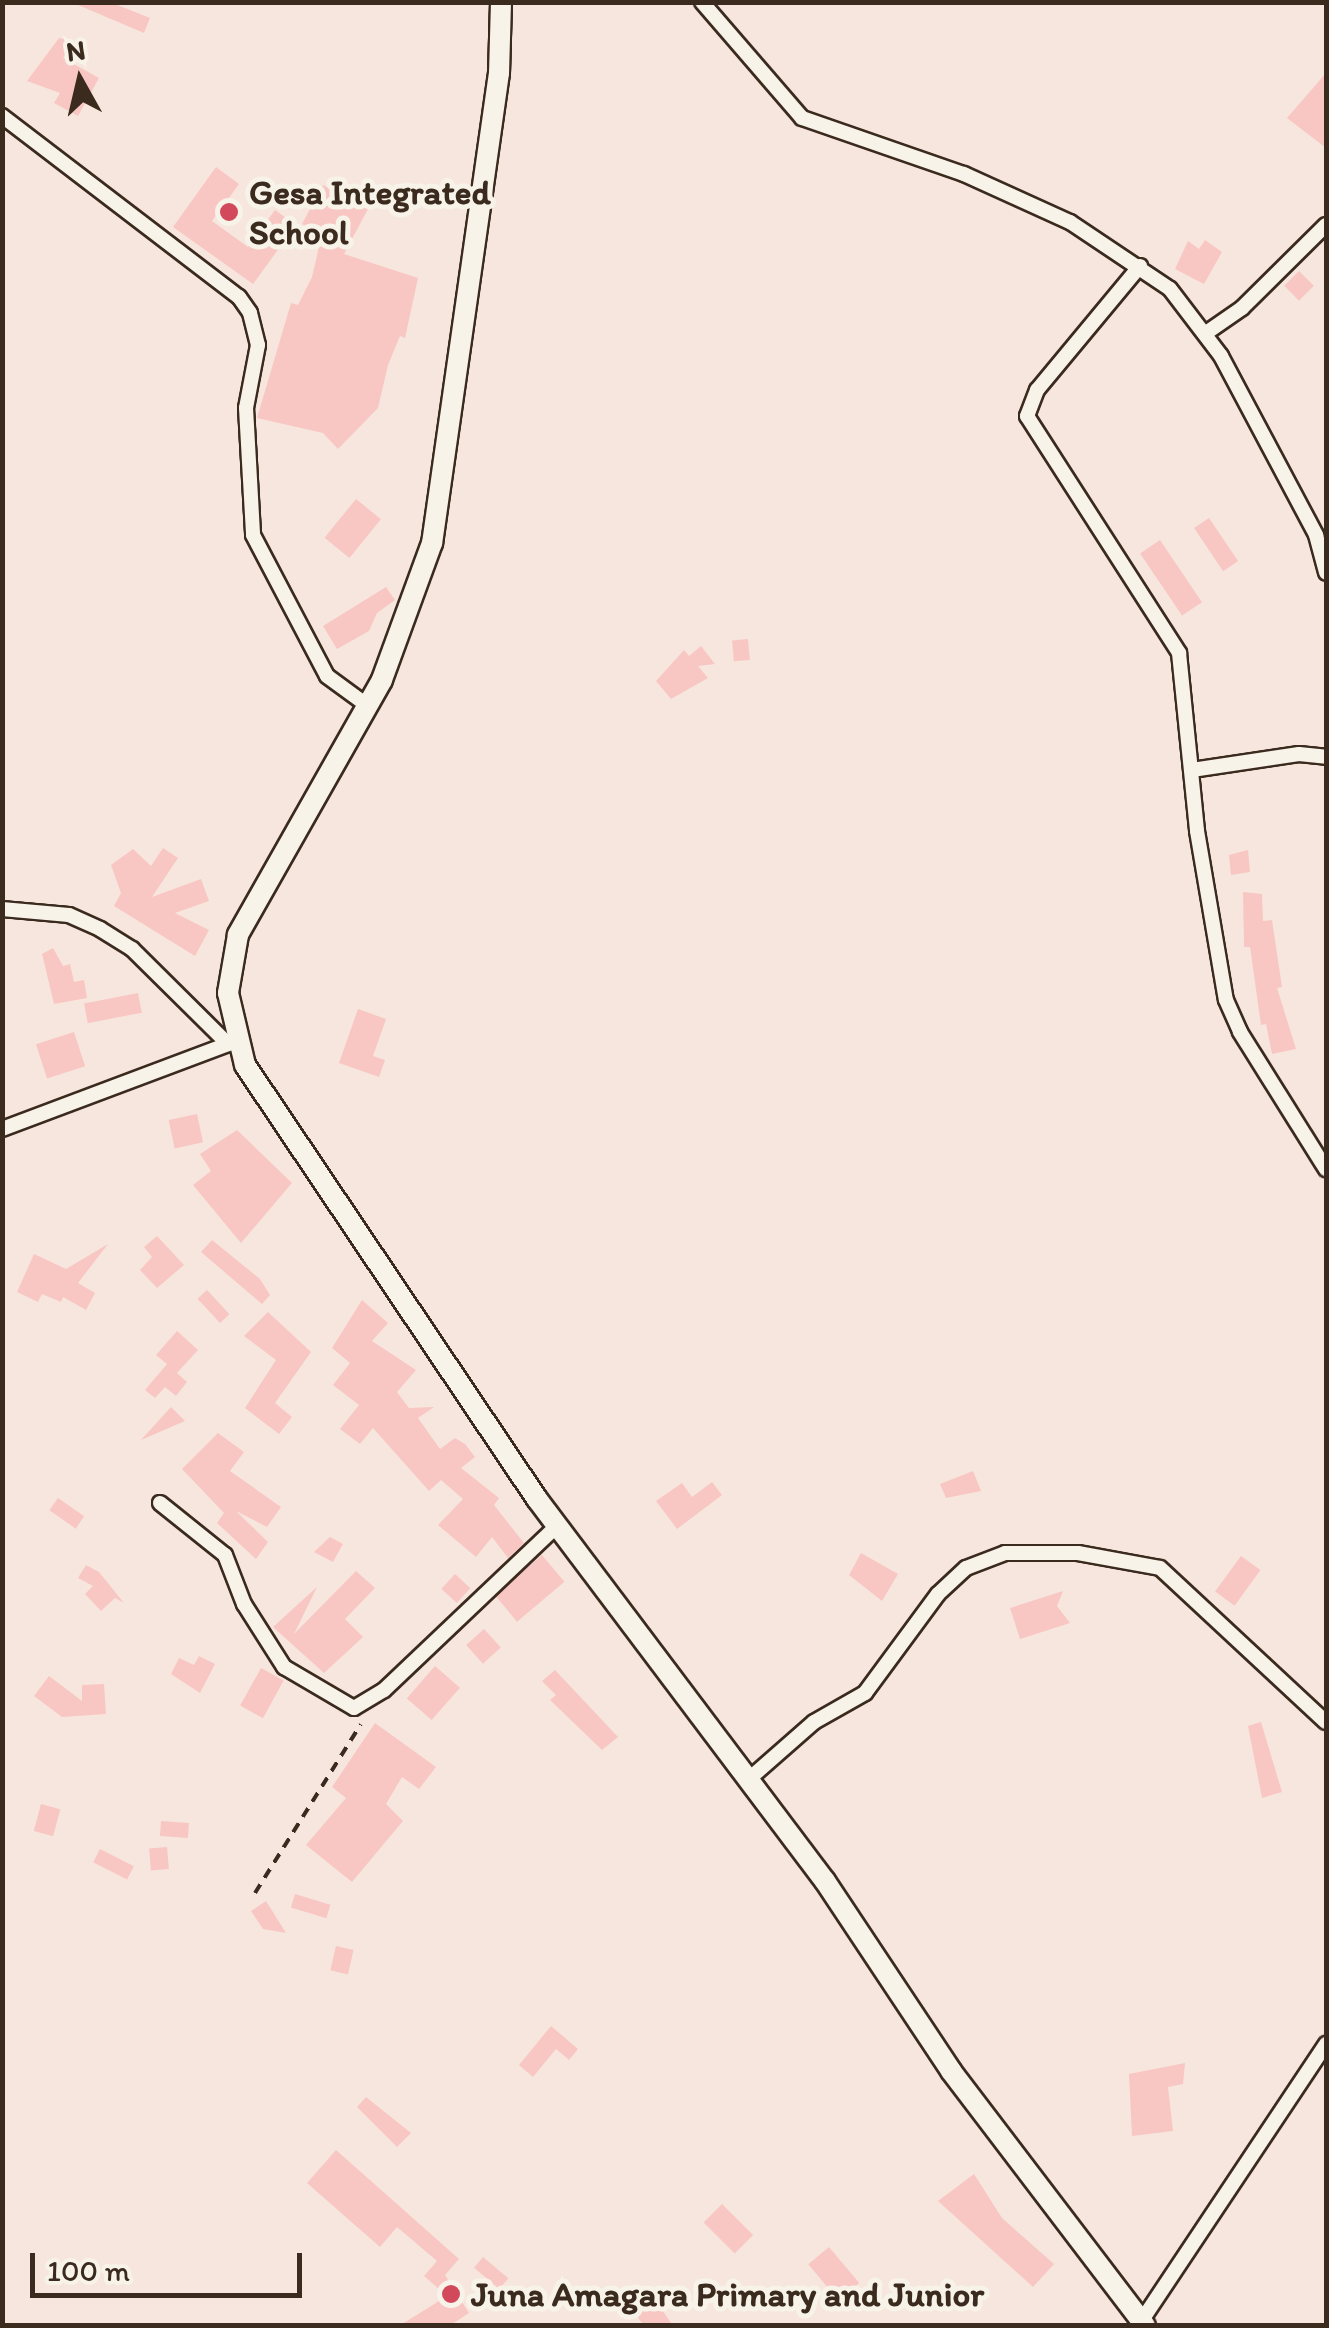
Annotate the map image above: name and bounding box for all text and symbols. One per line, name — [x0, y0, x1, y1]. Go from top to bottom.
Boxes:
north arrow — [30, 30, 130, 130]
text: N — [64, 32, 88, 68]
place label: Gesa Integrated School — [249, 171, 491, 253]
marker: Gesa Integrated School — [218, 201, 240, 223]
scale bar — [35, 2233, 308, 2295]
text: 100 m — [47, 2252, 130, 2289]
place label: Juna Amagara Primary and Junior — [471, 2273, 984, 2315]
marker: Juna Amagara Primary and Junior — [440, 2283, 462, 2305]

